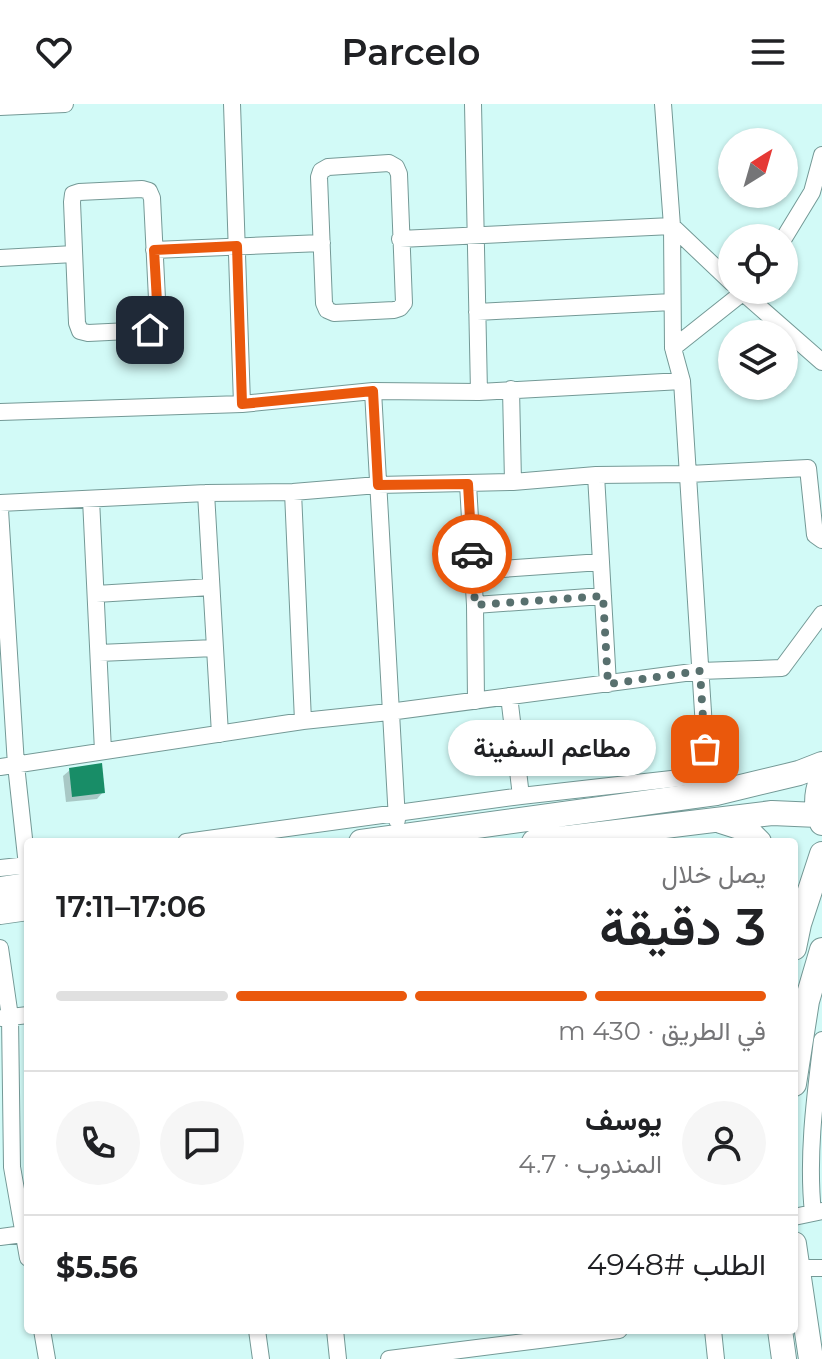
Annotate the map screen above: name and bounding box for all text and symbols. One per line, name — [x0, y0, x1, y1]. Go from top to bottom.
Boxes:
icon: heart — [32, 30, 76, 74]
text: Parcelo — [342, 30, 480, 74]
icon: menu — [746, 30, 790, 74]
north arrow — [718, 128, 798, 208]
map controls — [718, 128, 798, 400]
button: locate — [718, 224, 798, 304]
pin — [116, 296, 184, 364]
icon: home — [128, 308, 172, 352]
button: layers — [718, 320, 798, 400]
courier — [432, 514, 512, 594]
icon: car — [450, 532, 494, 576]
pin — [671, 715, 739, 783]
callout: مطاعم السفينة — [449, 721, 657, 777]
icon: bag — [683, 727, 727, 771]
text: مطاعم السفينة — [473, 732, 631, 764]
text: يصل خلال — [662, 858, 766, 890]
text: 17:06–17:11 — [56, 888, 206, 925]
text: 3 دقيقة — [599, 895, 766, 958]
text: في الطريق · 430 m — [558, 1015, 766, 1047]
button: phone — [56, 1101, 140, 1185]
button: chat — [160, 1101, 244, 1185]
text: يوسف — [585, 1101, 662, 1138]
button: person — [682, 1101, 766, 1185]
text: المندوب · 4.7 — [518, 1148, 662, 1180]
text: الطلب #4948 — [587, 1246, 766, 1283]
text: $5.56 — [56, 1249, 138, 1286]

